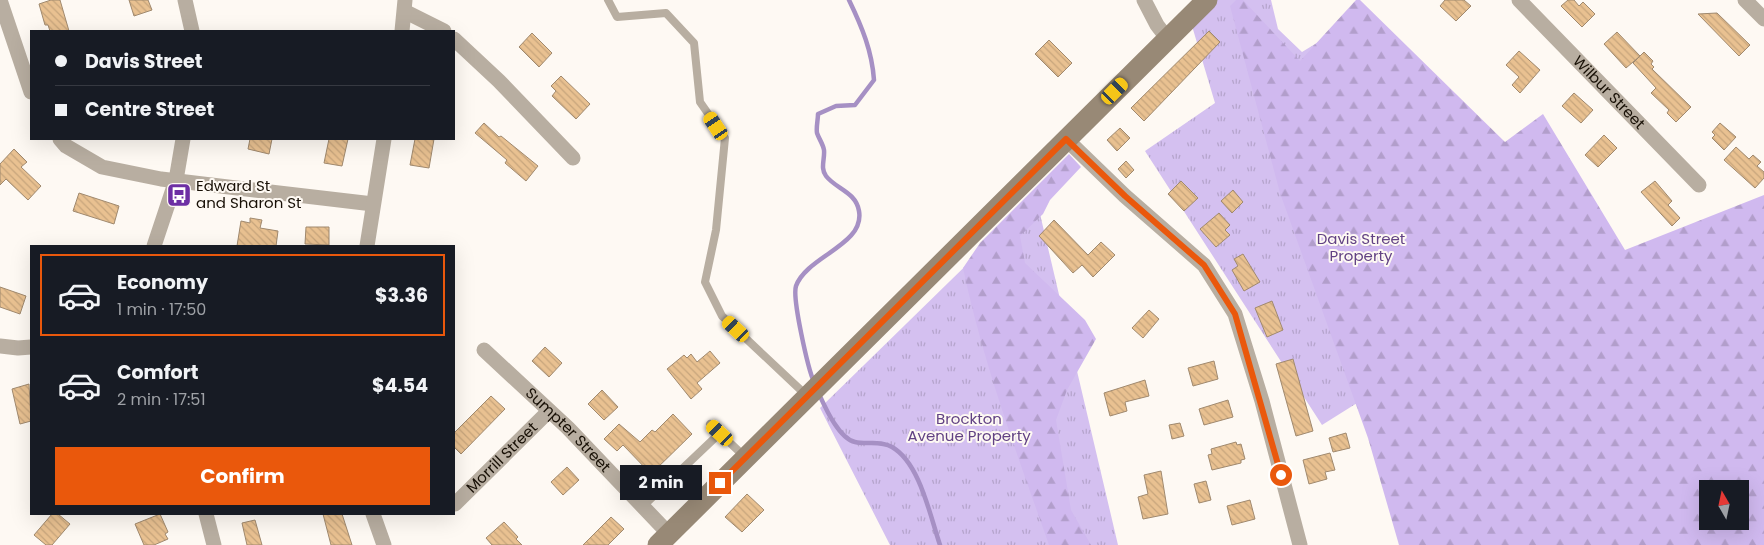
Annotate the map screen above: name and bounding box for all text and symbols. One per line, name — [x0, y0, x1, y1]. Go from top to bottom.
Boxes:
text: Davis Street — [85, 48, 203, 75]
street label: Wilbur Street — [1569, 51, 1650, 134]
car — [1099, 75, 1130, 107]
text: Centre Street — [85, 96, 214, 123]
car — [701, 109, 730, 143]
place label: Edward St and Sharon St — [196, 175, 302, 213]
bus stop icon: Edward St and Sharon St — [166, 182, 192, 208]
park label: Davis Street Property — [1317, 228, 1405, 266]
text: Economy — [117, 269, 208, 296]
icon: car — [57, 273, 102, 318]
text: $3.36 — [375, 282, 428, 309]
text: 1 min · 17:50 — [117, 298, 206, 321]
car — [719, 313, 752, 345]
text: Comfort — [117, 359, 199, 386]
icon: car — [57, 363, 102, 408]
text: $4.54 — [372, 372, 428, 399]
street label: Sumpter Street — [521, 383, 616, 477]
text: 2 min · 17:51 — [117, 388, 206, 411]
park label: Brockton Avenue Property — [907, 408, 1031, 446]
street label: Morrill Street — [461, 417, 542, 497]
car — [703, 417, 736, 449]
button: Confirm — [55, 447, 430, 505]
route start — [1270, 464, 1292, 486]
callout: 2 min — [620, 466, 702, 500]
text: 2 min — [639, 471, 683, 494]
route end — [709, 472, 731, 494]
north arrow — [1699, 480, 1749, 530]
map controls — [1699, 480, 1749, 530]

